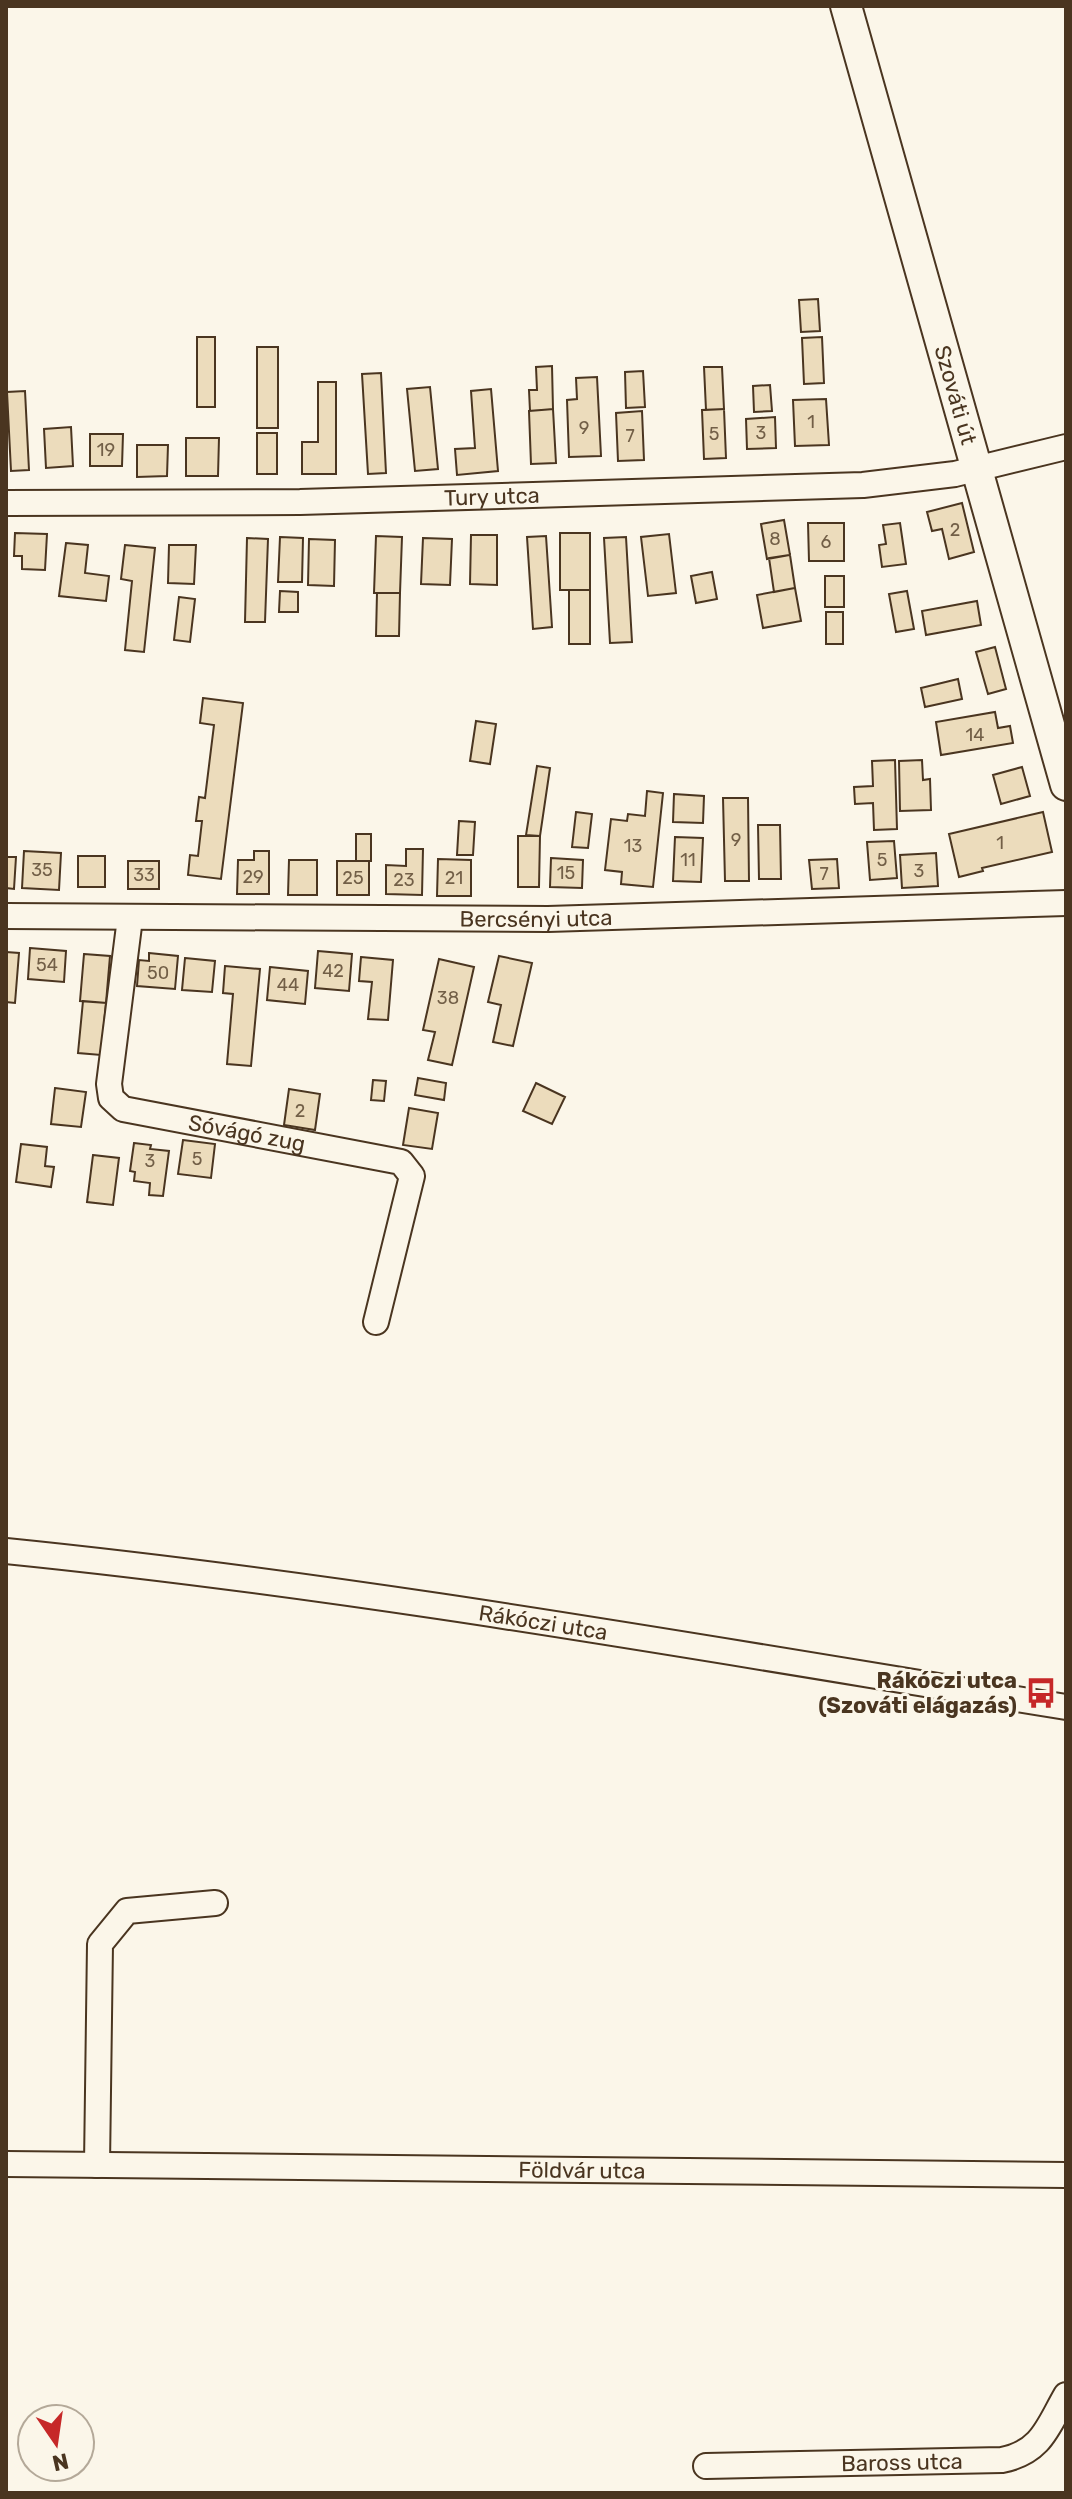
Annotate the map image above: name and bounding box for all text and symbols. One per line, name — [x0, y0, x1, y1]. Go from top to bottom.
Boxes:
street label: Szováti út — [929, 342, 983, 448]
house number: 1 — [807, 411, 815, 433]
house number: 9 — [579, 417, 589, 439]
house number: 3 — [756, 422, 766, 444]
house number: 5 — [709, 423, 719, 445]
house number: 7 — [625, 425, 635, 447]
house number: 19 — [97, 439, 115, 461]
street label: Tury utca — [444, 481, 540, 511]
house number: 2 — [950, 519, 960, 541]
house number: 8 — [769, 528, 781, 550]
house number: 6 — [821, 531, 832, 553]
house number: 14 — [966, 724, 984, 746]
house number: 9 — [731, 829, 741, 851]
house number: 1 — [996, 832, 1004, 854]
house number: 13 — [624, 835, 642, 857]
house number: 11 — [680, 849, 696, 871]
house number: 5 — [877, 849, 887, 871]
house number: 35 — [31, 859, 53, 881]
house number: 3 — [914, 860, 924, 882]
house number: 15 — [557, 862, 575, 884]
house number: 7 — [819, 863, 829, 885]
house number: 33 — [133, 864, 155, 886]
house number: 29 — [242, 866, 264, 888]
house number: 25 — [342, 867, 364, 889]
house number: 21 — [445, 867, 463, 889]
house number: 23 — [393, 869, 415, 891]
street label: Bercsényi utca — [459, 904, 613, 933]
house number: 54 — [36, 954, 58, 976]
house number: 42 — [322, 960, 344, 982]
house number: 50 — [147, 962, 169, 984]
house number: 44 — [277, 974, 299, 996]
house number: 38 — [437, 987, 459, 1009]
house number: 2 — [295, 1100, 305, 1122]
street label: Sóvágó zug — [186, 1108, 308, 1157]
house number: 5 — [192, 1148, 202, 1170]
house number: 3 — [145, 1150, 155, 1172]
street label: Rákóczi utca — [477, 1599, 610, 1646]
place label: Rákóczi utca (Szováti elágazás) — [818, 1667, 1017, 1719]
bus stop icon: Rákóczi utca (Szováti elágazás) — [1024, 1676, 1058, 1710]
street label: Földvár utca — [518, 2156, 646, 2184]
north arrow — [16, 2403, 96, 2483]
text: N — [50, 2447, 71, 2477]
street label: Baross utca — [841, 2447, 963, 2477]

